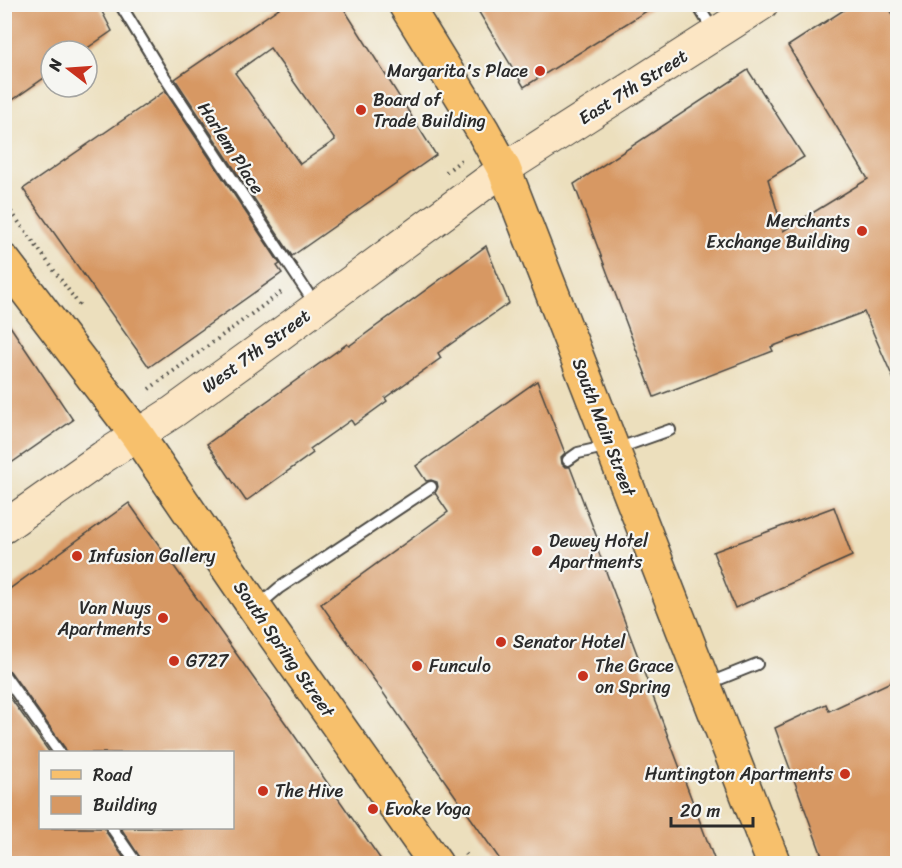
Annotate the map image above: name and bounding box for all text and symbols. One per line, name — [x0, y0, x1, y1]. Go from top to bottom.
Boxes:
north arrow — [39, 39, 99, 99]
street label: East 7th Street — [572, 40, 694, 134]
text: N — [39, 54, 71, 75]
place label: Margarita's Place — [387, 55, 528, 87]
marker: Margarita's Place — [533, 64, 547, 78]
place label: Board of Trade Building — [373, 84, 486, 137]
street label: Harlem Place — [189, 95, 273, 201]
marker: Board of Trade Building — [354, 103, 368, 117]
place label: Merchants Exchange Building — [706, 205, 851, 258]
marker: Merchants Exchange Building — [855, 224, 869, 238]
street label: West 7th Street — [195, 300, 317, 402]
street label: South Main Street — [563, 353, 645, 502]
place label: Dewey Hotel Apartments — [548, 525, 649, 578]
place label: Infusion Gallery — [88, 540, 216, 572]
marker: Dewey Hotel Apartments — [530, 544, 544, 558]
marker: Infusion Gallery — [70, 549, 84, 563]
street label: South Spring Street — [225, 574, 344, 725]
place label: Van Nuys Apartments — [57, 592, 152, 645]
marker: Van Nuys Apartments — [156, 611, 170, 625]
place label: Senator Hotel — [513, 626, 626, 658]
marker: Senator Hotel — [494, 635, 508, 649]
place label: G727 — [186, 645, 230, 677]
place label: Funculo — [429, 650, 491, 682]
place label: The Grace on Spring — [595, 650, 674, 703]
marker: G727 — [167, 654, 181, 668]
marker: Funculo — [410, 659, 424, 673]
marker: The Grace on Spring — [576, 669, 590, 683]
legend — [39, 751, 234, 829]
place label: Huntington Apartments — [645, 758, 834, 790]
text: Road — [93, 759, 133, 791]
marker: Huntington Apartments — [838, 767, 852, 781]
place label: The Hive — [275, 775, 343, 807]
marker: The Hive — [256, 784, 270, 798]
text: Building — [93, 789, 157, 821]
scale bar — [671, 790, 754, 828]
place label: Evoke Yoga — [385, 793, 471, 825]
text: 20 m — [680, 795, 720, 827]
marker: Evoke Yoga — [366, 802, 380, 816]

